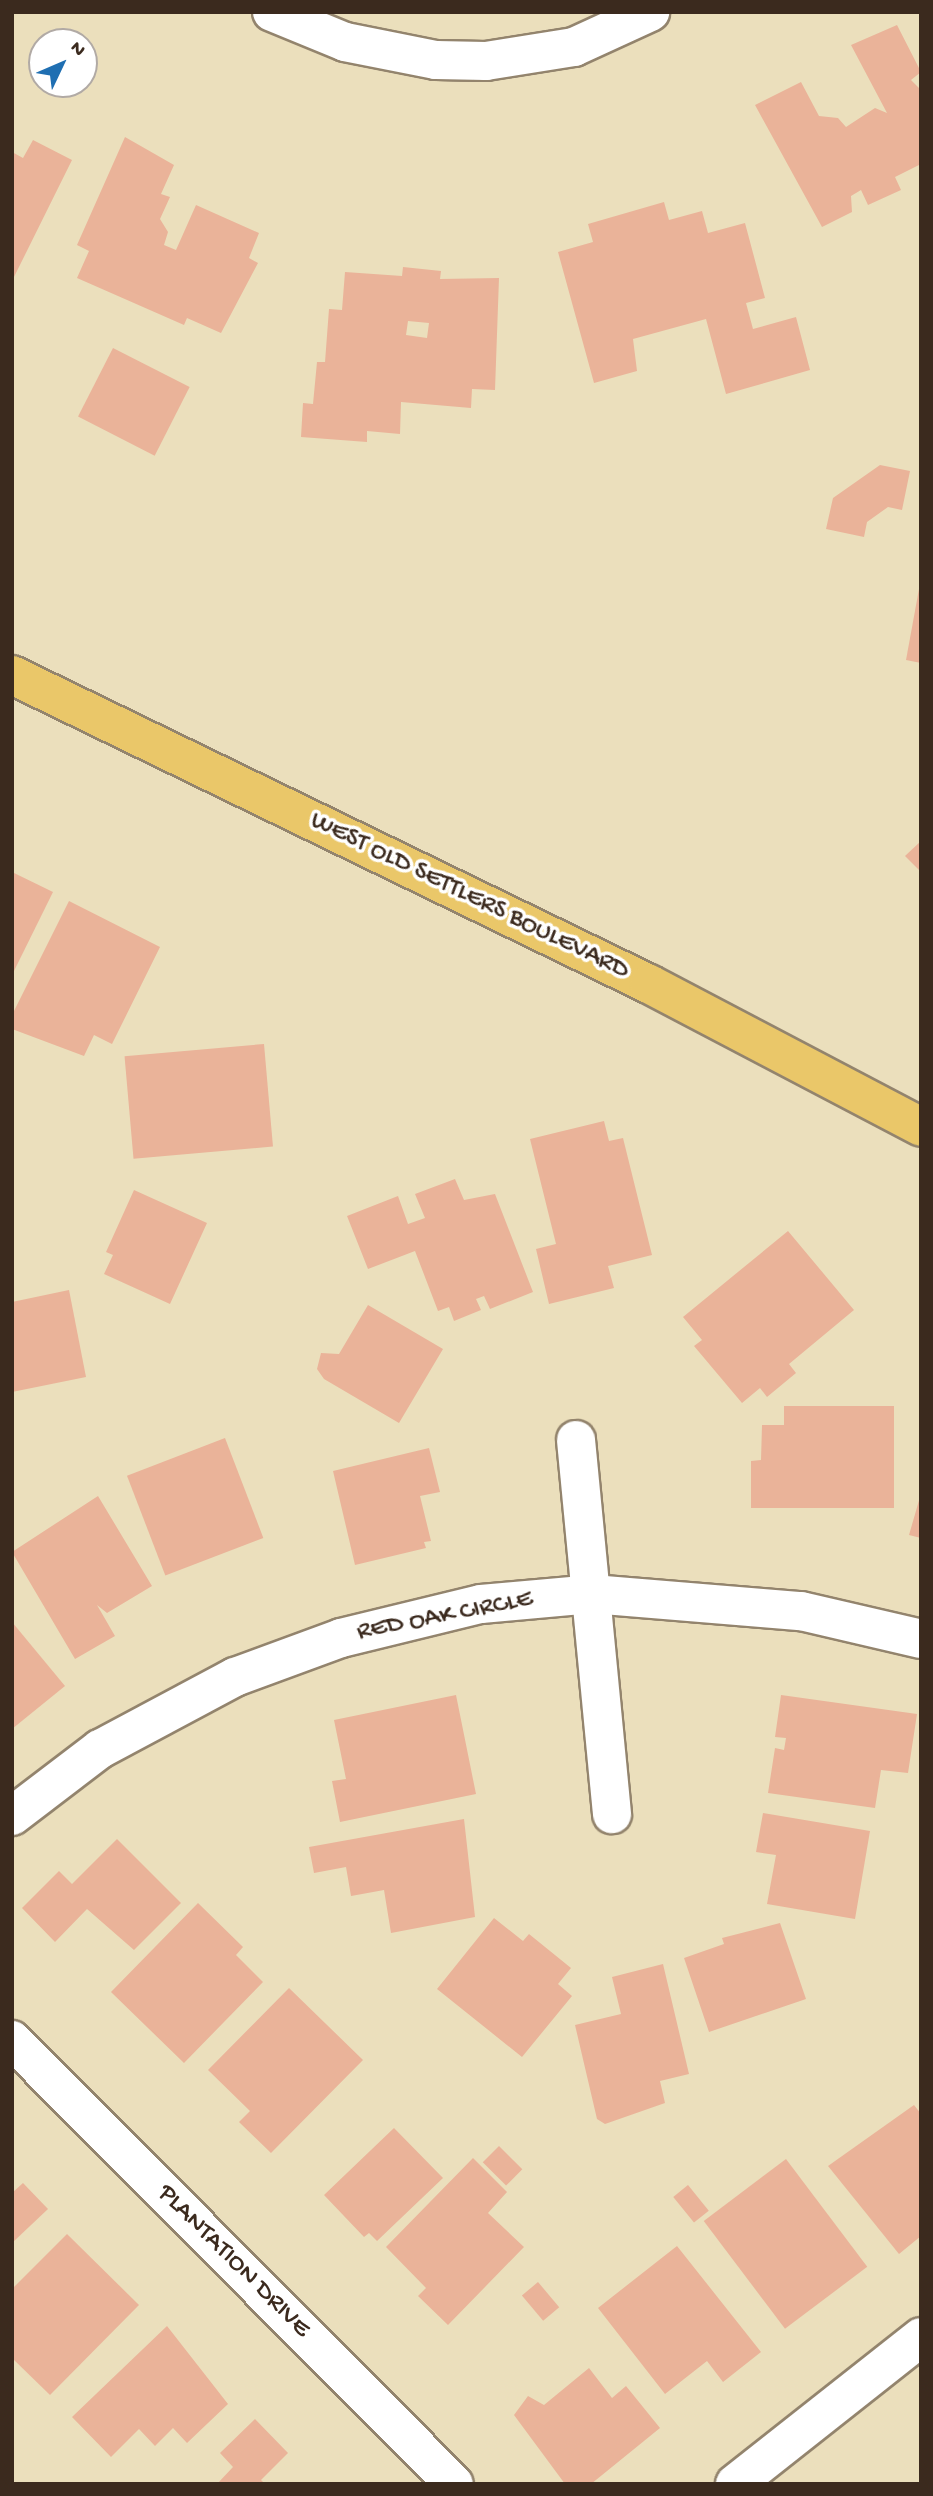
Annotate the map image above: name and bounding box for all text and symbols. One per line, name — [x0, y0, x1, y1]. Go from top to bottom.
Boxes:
north arrow — [28, 28, 98, 98]
text: N — [64, 37, 90, 62]
street label: WEST OLD SETTLERS BOULEVARD — [305, 806, 633, 988]
street label: RED OAK CIRCLE — [355, 1585, 535, 1649]
street label: PLANTATION DRIVE — [150, 2179, 316, 2345]

